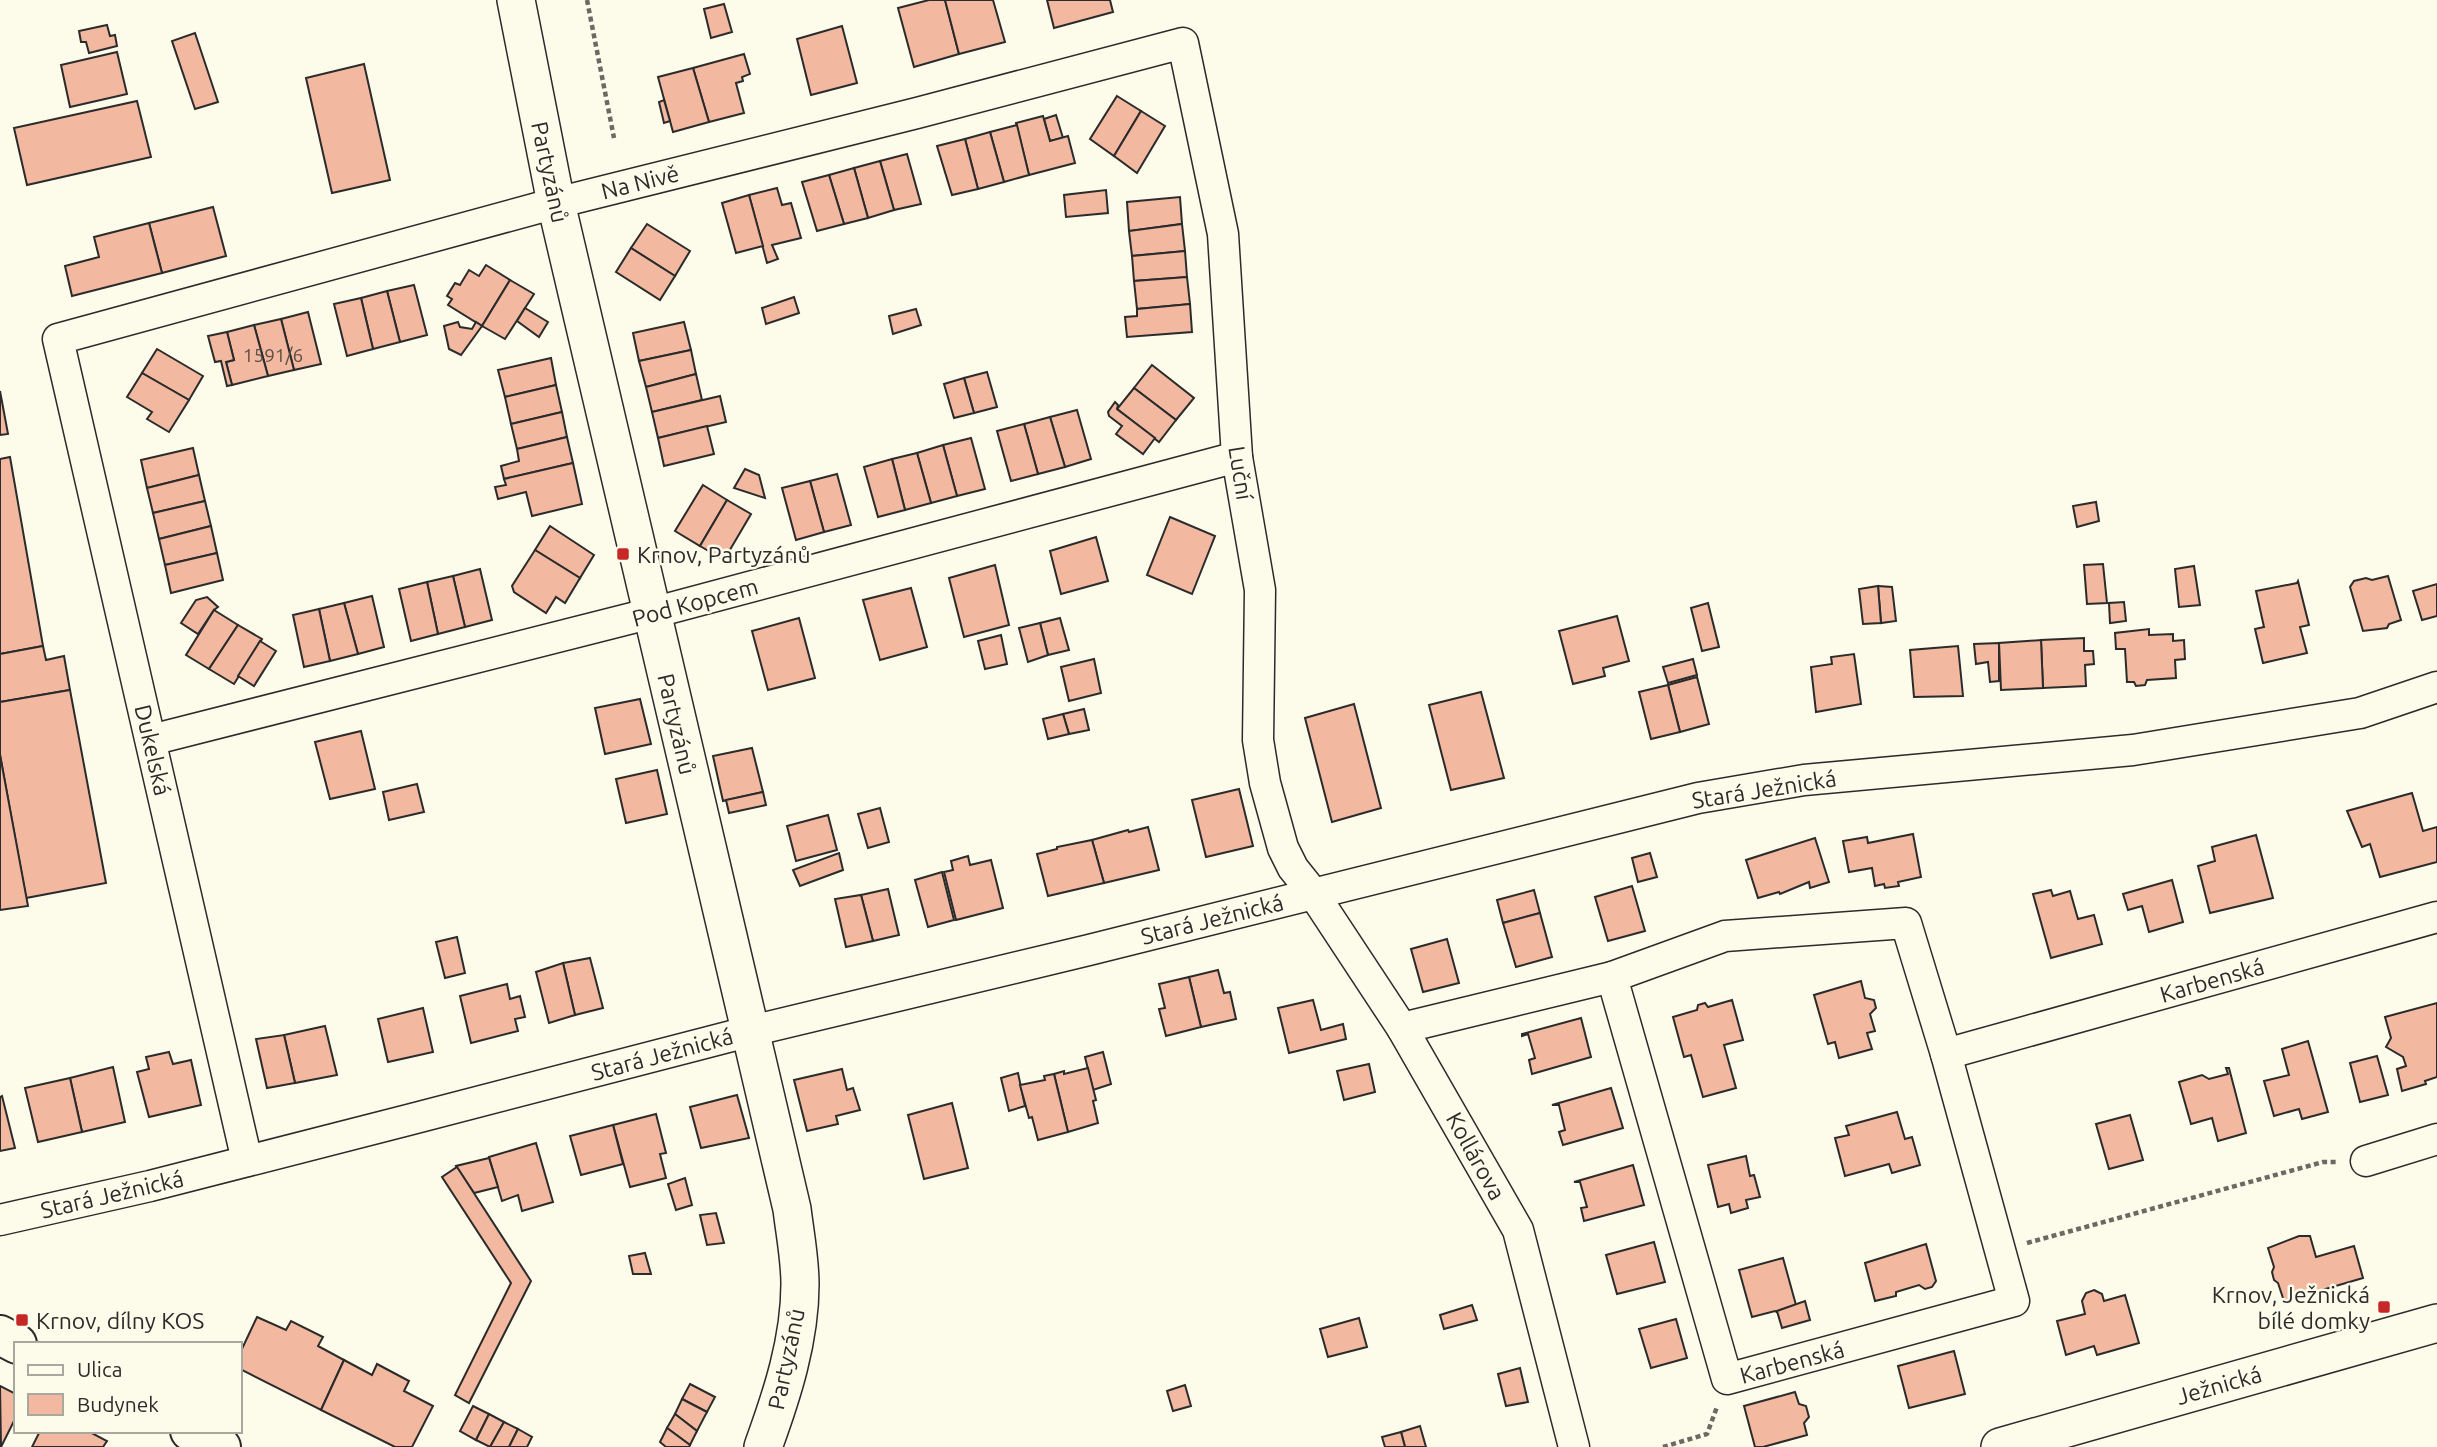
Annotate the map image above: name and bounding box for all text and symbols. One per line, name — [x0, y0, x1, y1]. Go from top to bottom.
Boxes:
street label: Partyzánů — [527, 119, 573, 225]
street label: Na Nivě — [598, 160, 682, 204]
house number: 1591/6 — [243, 344, 303, 366]
street label: Luční — [1224, 444, 1258, 502]
place label: Krnov, Partyzánů — [637, 542, 811, 567]
marker: Krnov, Partyzánů — [615, 546, 631, 562]
street label: Pod Kopcem — [629, 573, 761, 631]
street label: Partyzánů — [653, 671, 701, 777]
street label: Dukelská — [130, 702, 176, 798]
street label: Stará Ježnická — [1690, 765, 1838, 813]
street label: Stará Ježnická — [1138, 889, 1286, 949]
street label: Karbenská — [2157, 953, 2267, 1007]
street label: Stará Ježnická — [588, 1023, 736, 1085]
street label: Kollárova — [1442, 1108, 1510, 1204]
street label: Stará Ježnická — [38, 1165, 186, 1223]
place label: Krnov, Ježnická bílé domky — [2212, 1282, 2370, 1333]
marker: Krnov, Ježnická bílé domky — [2376, 1299, 2392, 1315]
street label: Partyzánů — [763, 1306, 809, 1412]
place label: Krnov, dílny KOS — [36, 1308, 204, 1333]
marker: Krnov, dílny KOS — [14, 1312, 30, 1328]
street label: Karbenská — [1737, 1336, 1847, 1388]
legend — [14, 1342, 242, 1433]
text: Ulica — [77, 1357, 122, 1381]
street label: Ježnická — [2174, 1361, 2264, 1409]
text: Budynek — [77, 1392, 159, 1416]

